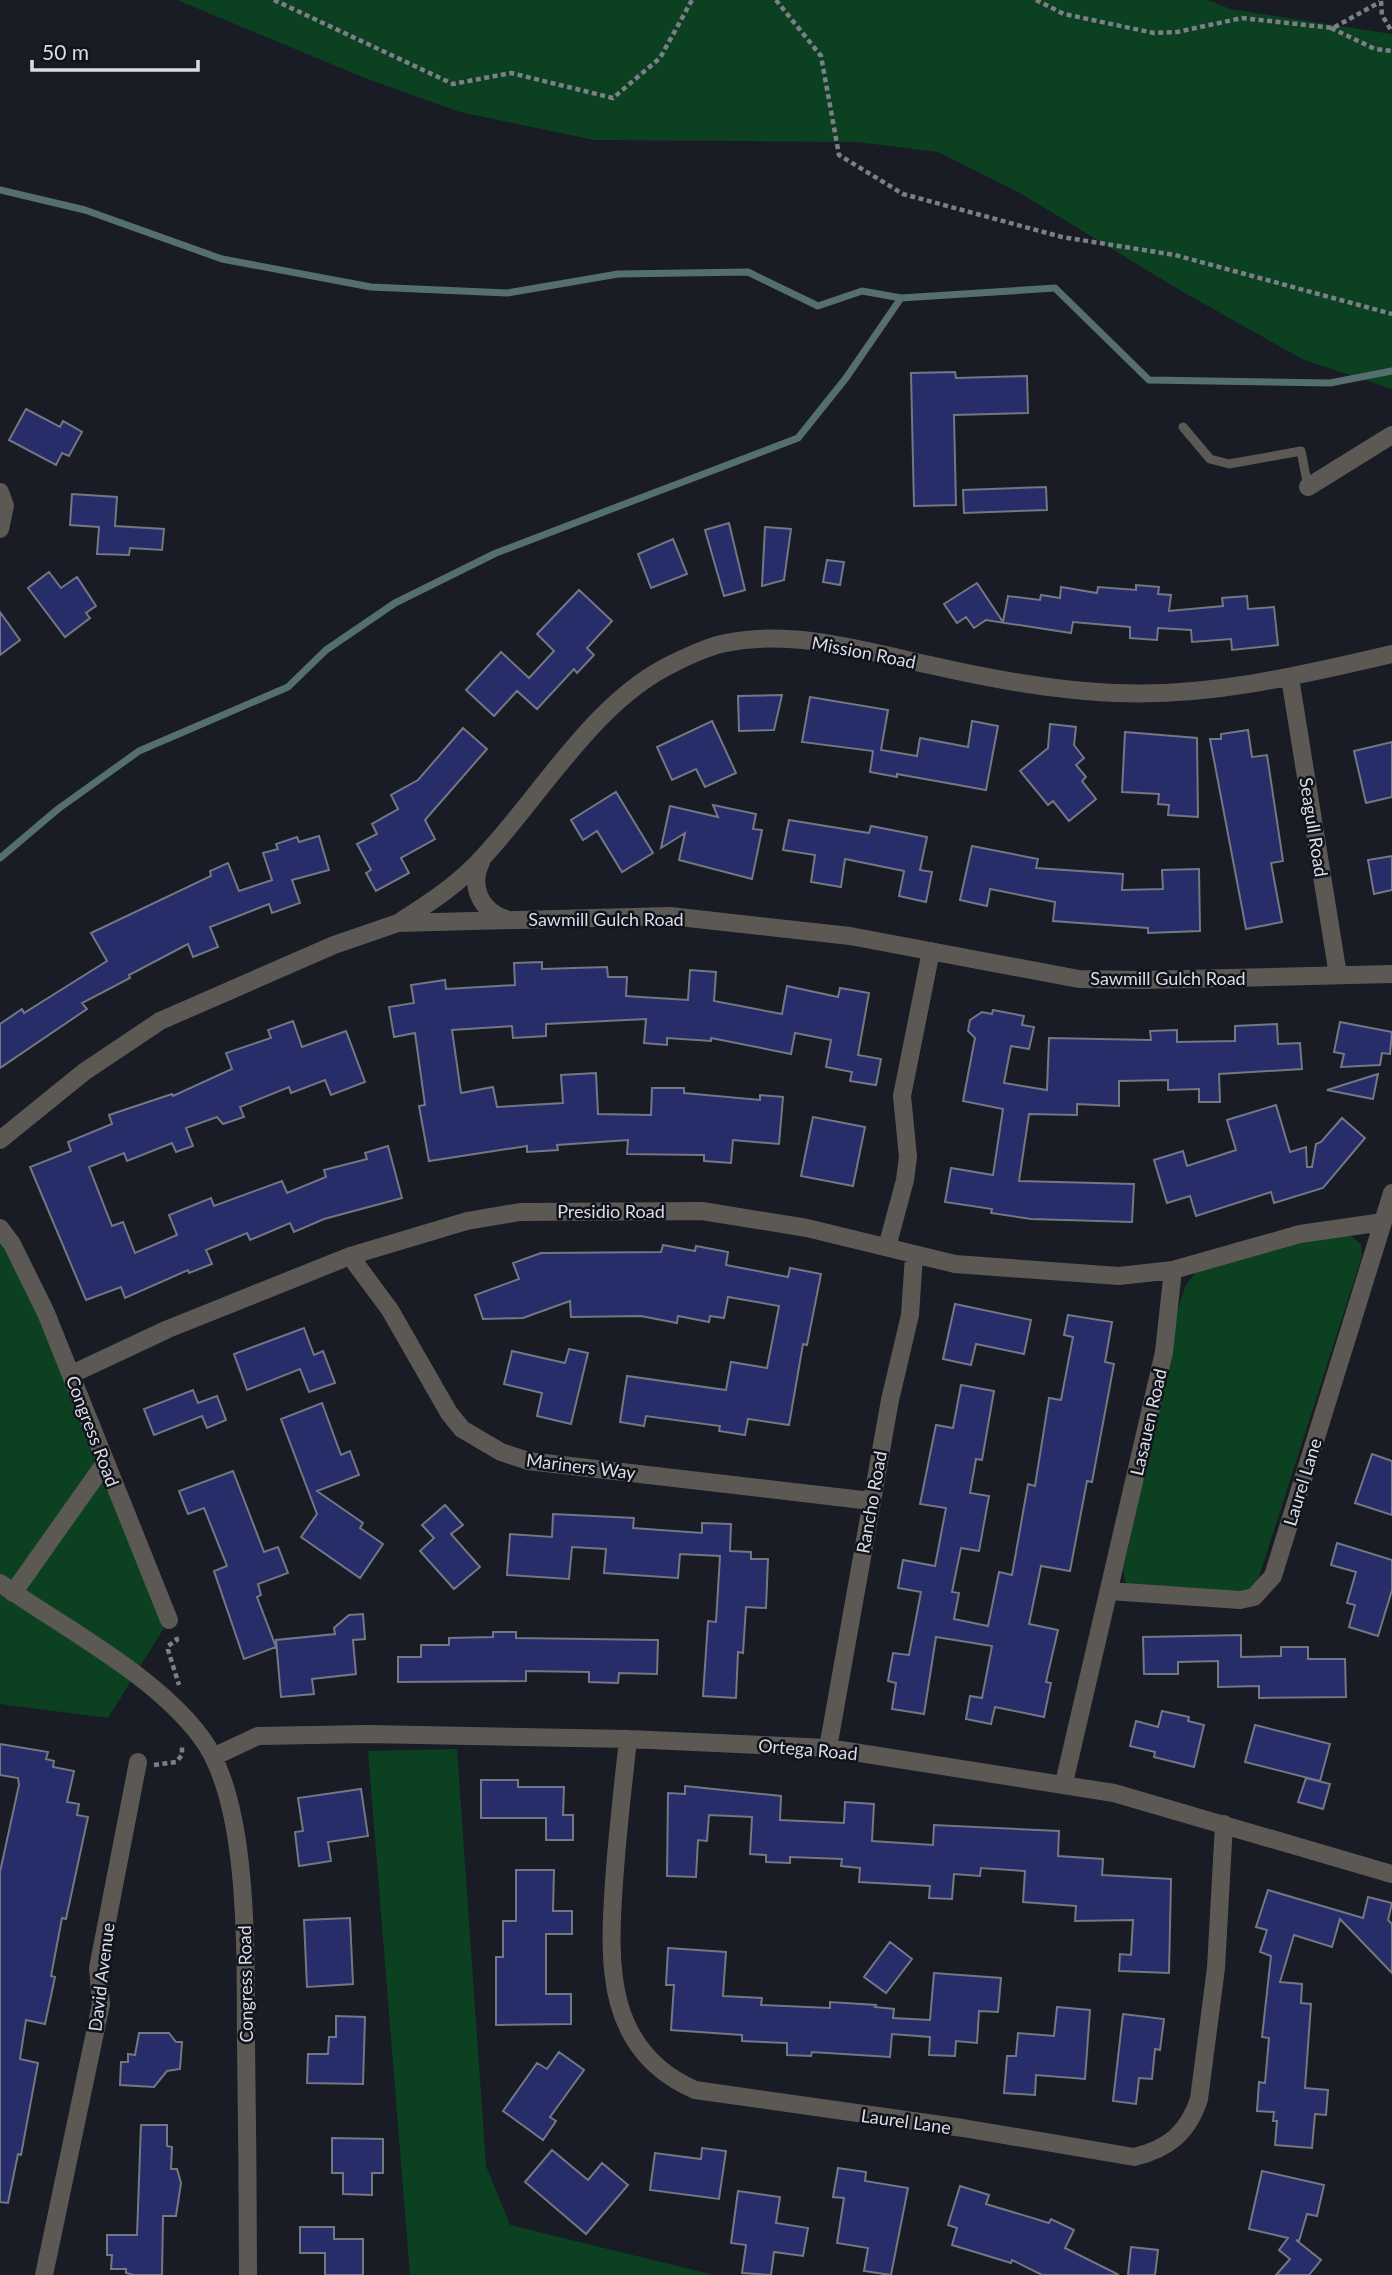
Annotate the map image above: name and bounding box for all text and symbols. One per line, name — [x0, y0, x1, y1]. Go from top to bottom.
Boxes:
scale bar — [32, 28, 198, 72]
text: 50 m — [42, 39, 89, 64]
street label: Mission Road — [810, 631, 918, 673]
street label: Seagull Road — [1295, 776, 1333, 878]
street label: Sawmill Gulch Road — [528, 908, 684, 930]
street label: Sawmill Gulch Road — [1090, 967, 1246, 989]
street label: Presidio Road — [557, 1200, 665, 1222]
street label: Lasauen Road — [1125, 1366, 1171, 1478]
street label: Congress Road — [62, 1372, 124, 1490]
street label: Laurel Lane — [1278, 1436, 1326, 1528]
street label: Mariners Way — [525, 1448, 638, 1484]
street label: Rancho Road — [851, 1449, 891, 1555]
street label: Ortega Road — [757, 1734, 859, 1764]
street label: David Avenue — [83, 1921, 119, 2033]
street label: Congress Road — [233, 1925, 257, 2043]
street label: Laurel Lane — [860, 2104, 952, 2138]

